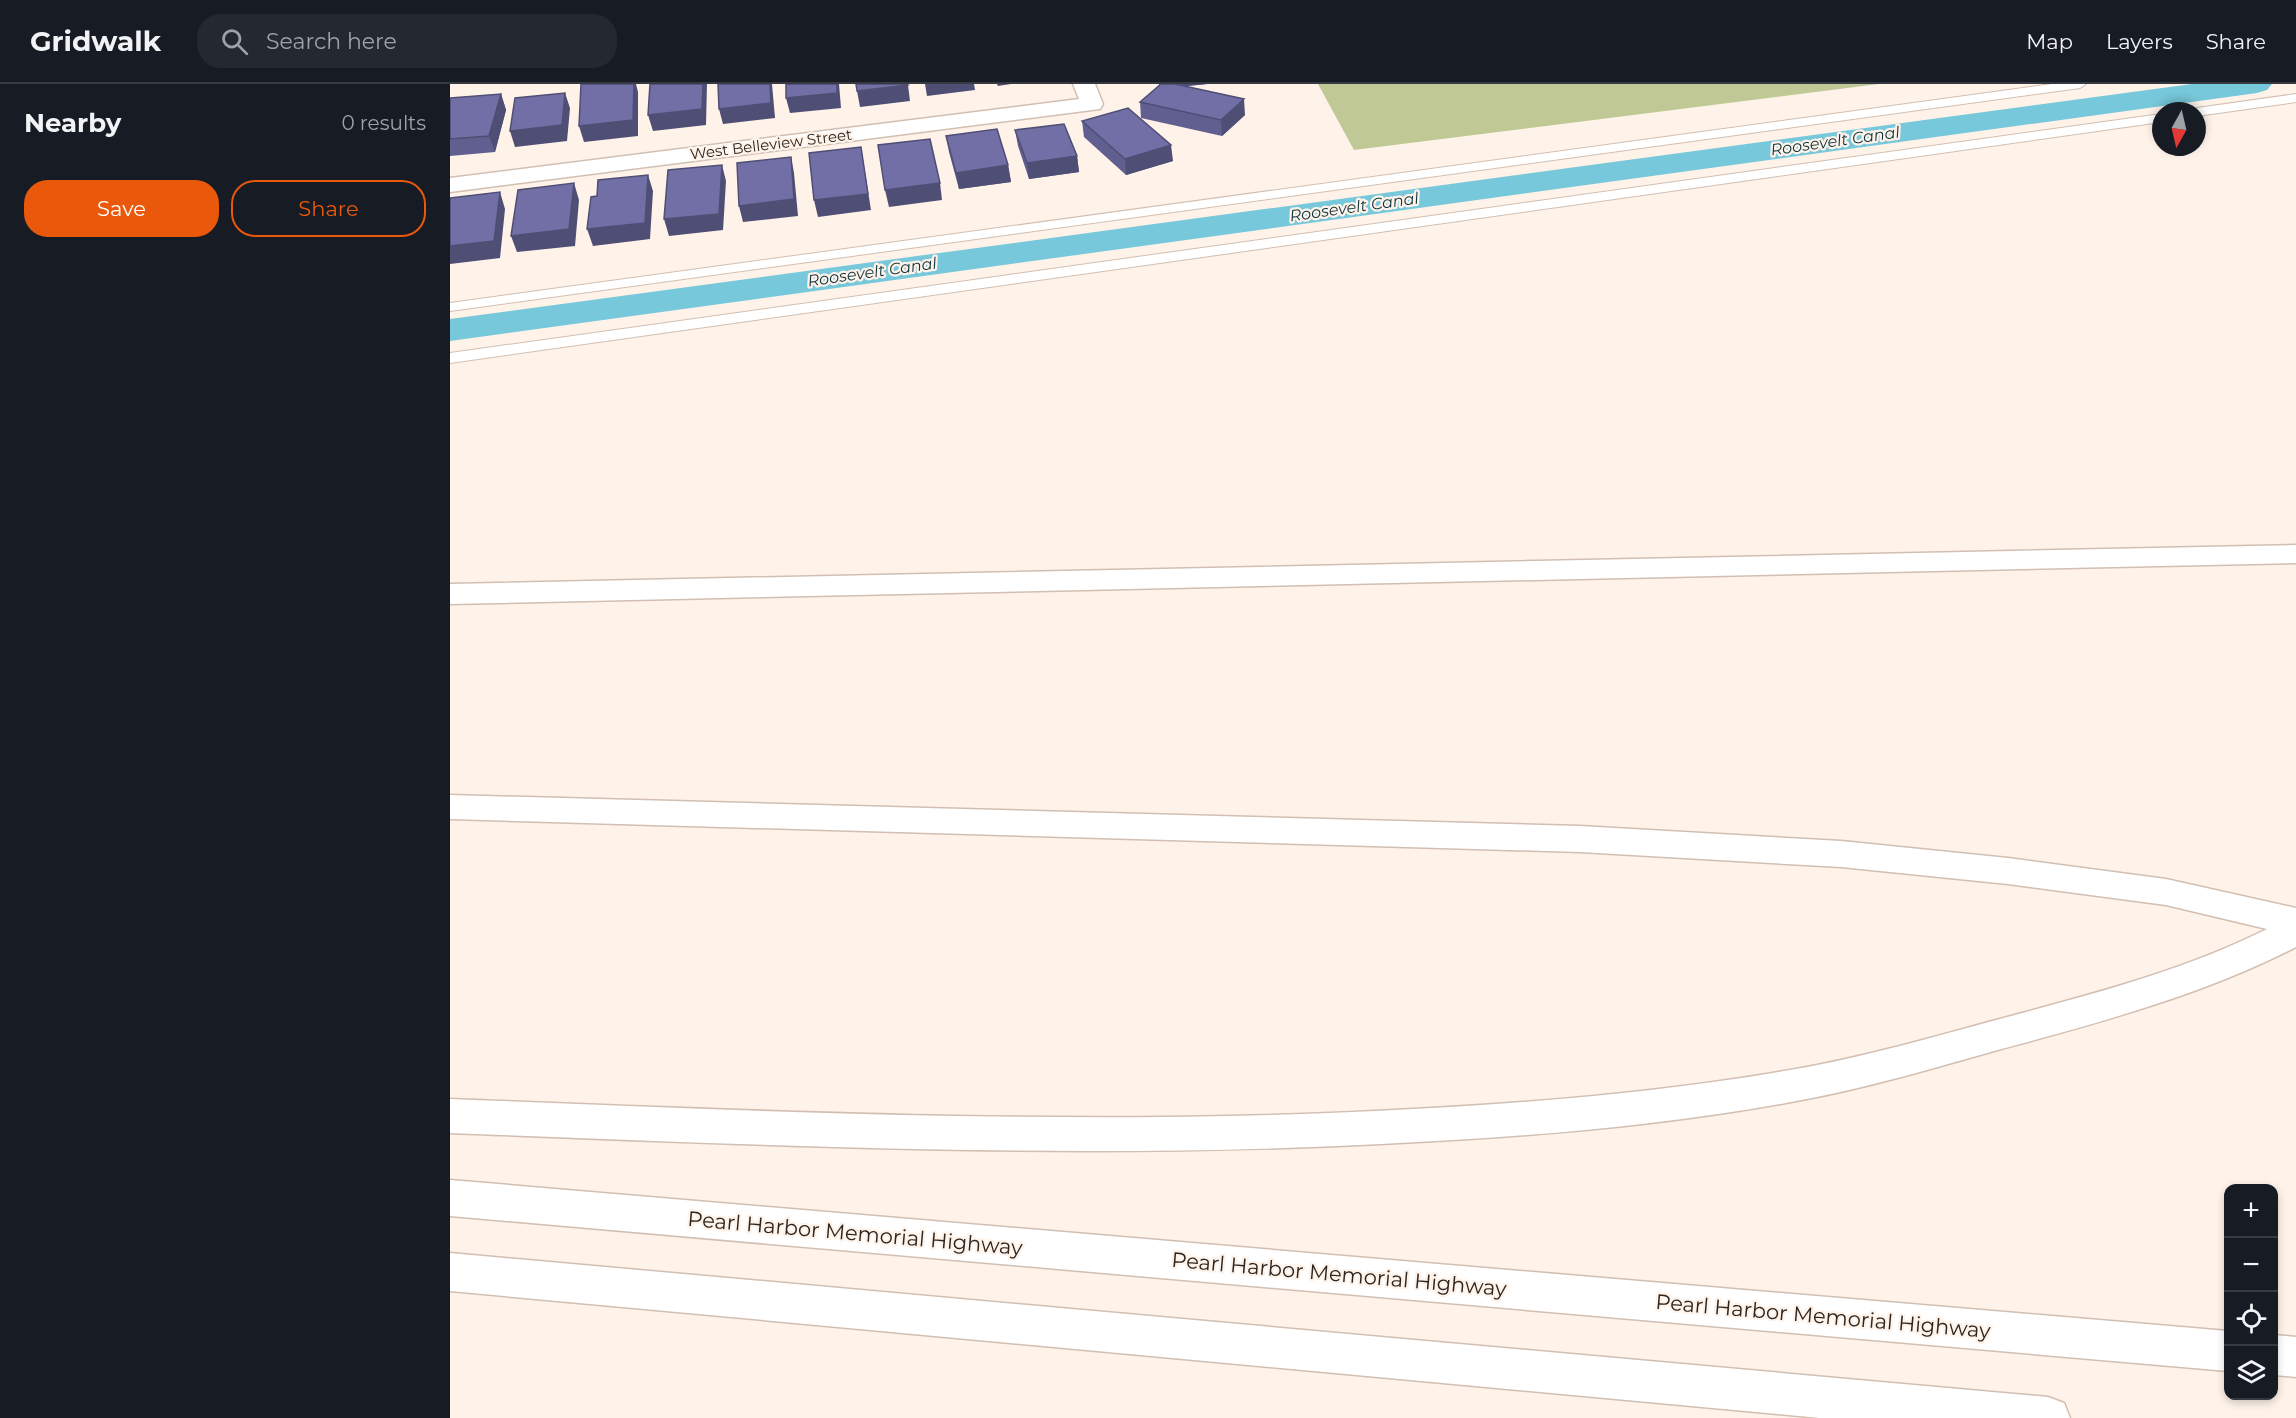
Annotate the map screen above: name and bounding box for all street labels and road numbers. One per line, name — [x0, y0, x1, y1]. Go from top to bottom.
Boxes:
street label: West Belleview Street — [689, 125, 853, 163]
street label: Pearl Harbor Memorial Highway — [686, 1206, 1024, 1260]
street label: Pearl Harbor Memorial Highway — [1170, 1247, 1508, 1301]
street label: Pearl Harbor Memorial Highway — [1654, 1289, 1992, 1343]

